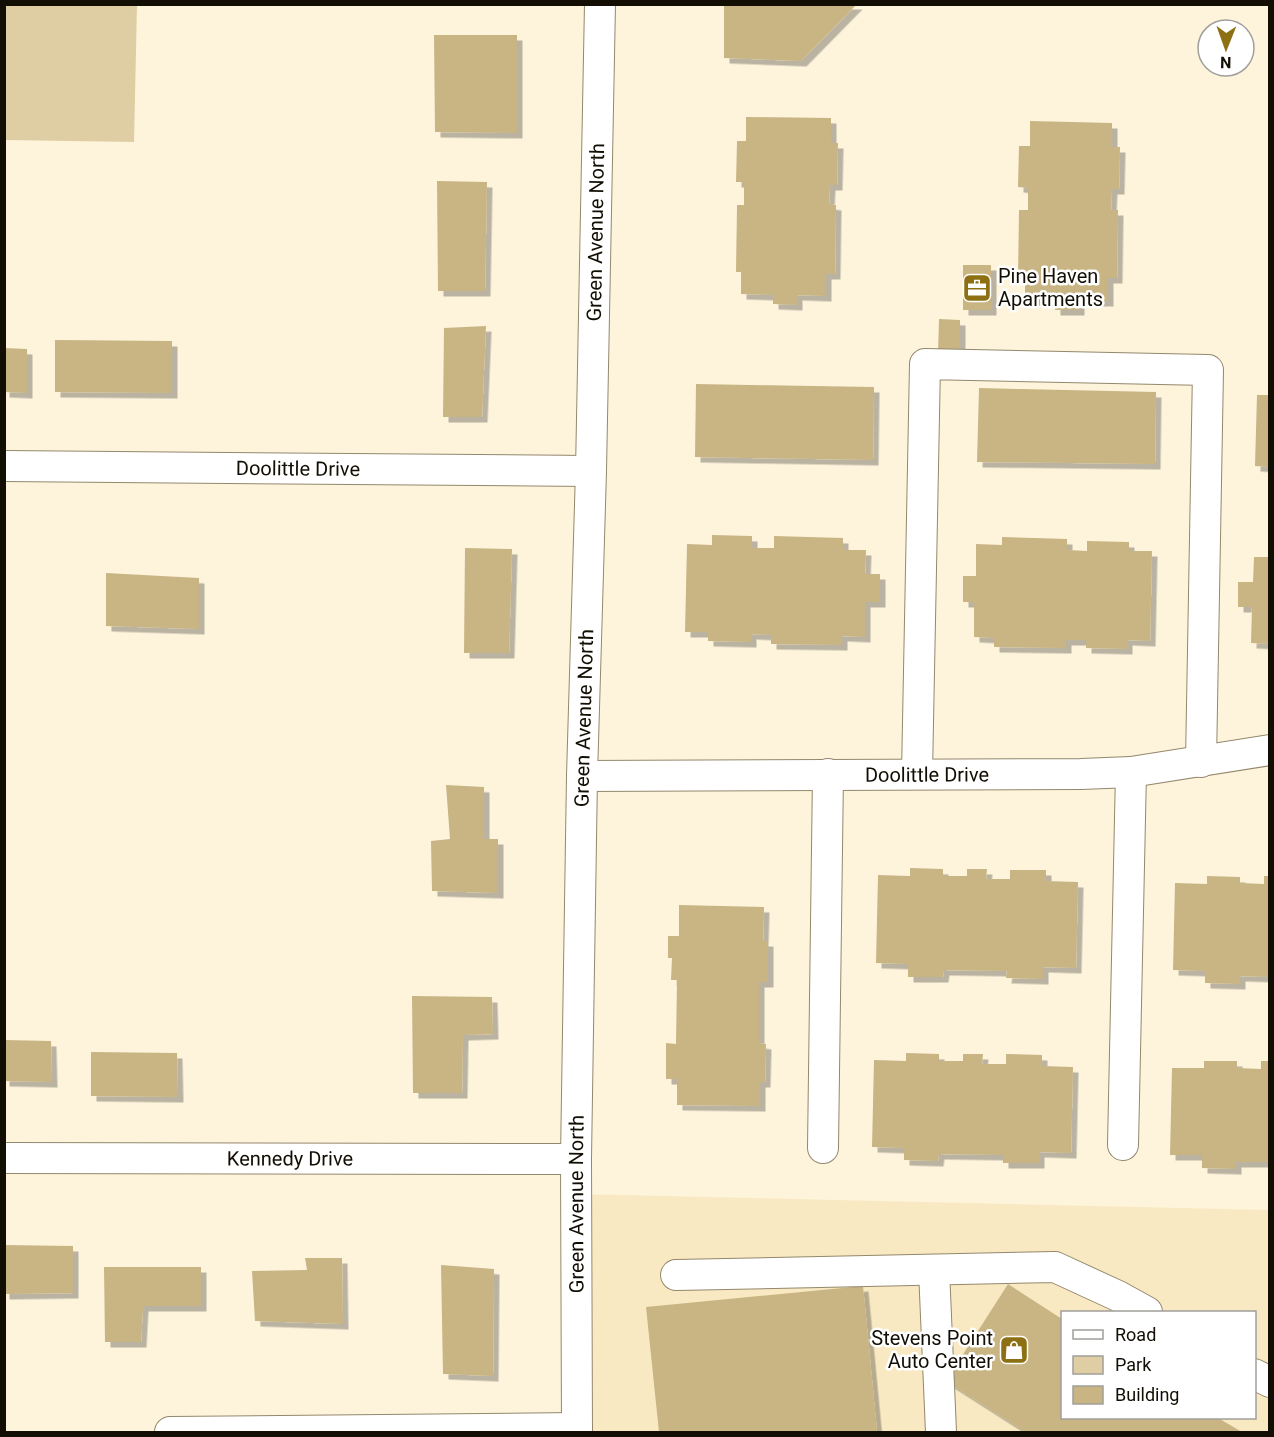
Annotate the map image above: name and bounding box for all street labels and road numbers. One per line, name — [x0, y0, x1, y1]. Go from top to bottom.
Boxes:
street label: Green Avenue North — [582, 143, 609, 322]
street label: Doolittle Drive — [236, 456, 360, 481]
street label: Green Avenue North — [570, 629, 598, 807]
street label: Doolittle Drive — [865, 762, 989, 787]
street label: Green Avenue North — [564, 1115, 589, 1293]
street label: Kennedy Drive — [227, 1146, 353, 1171]

